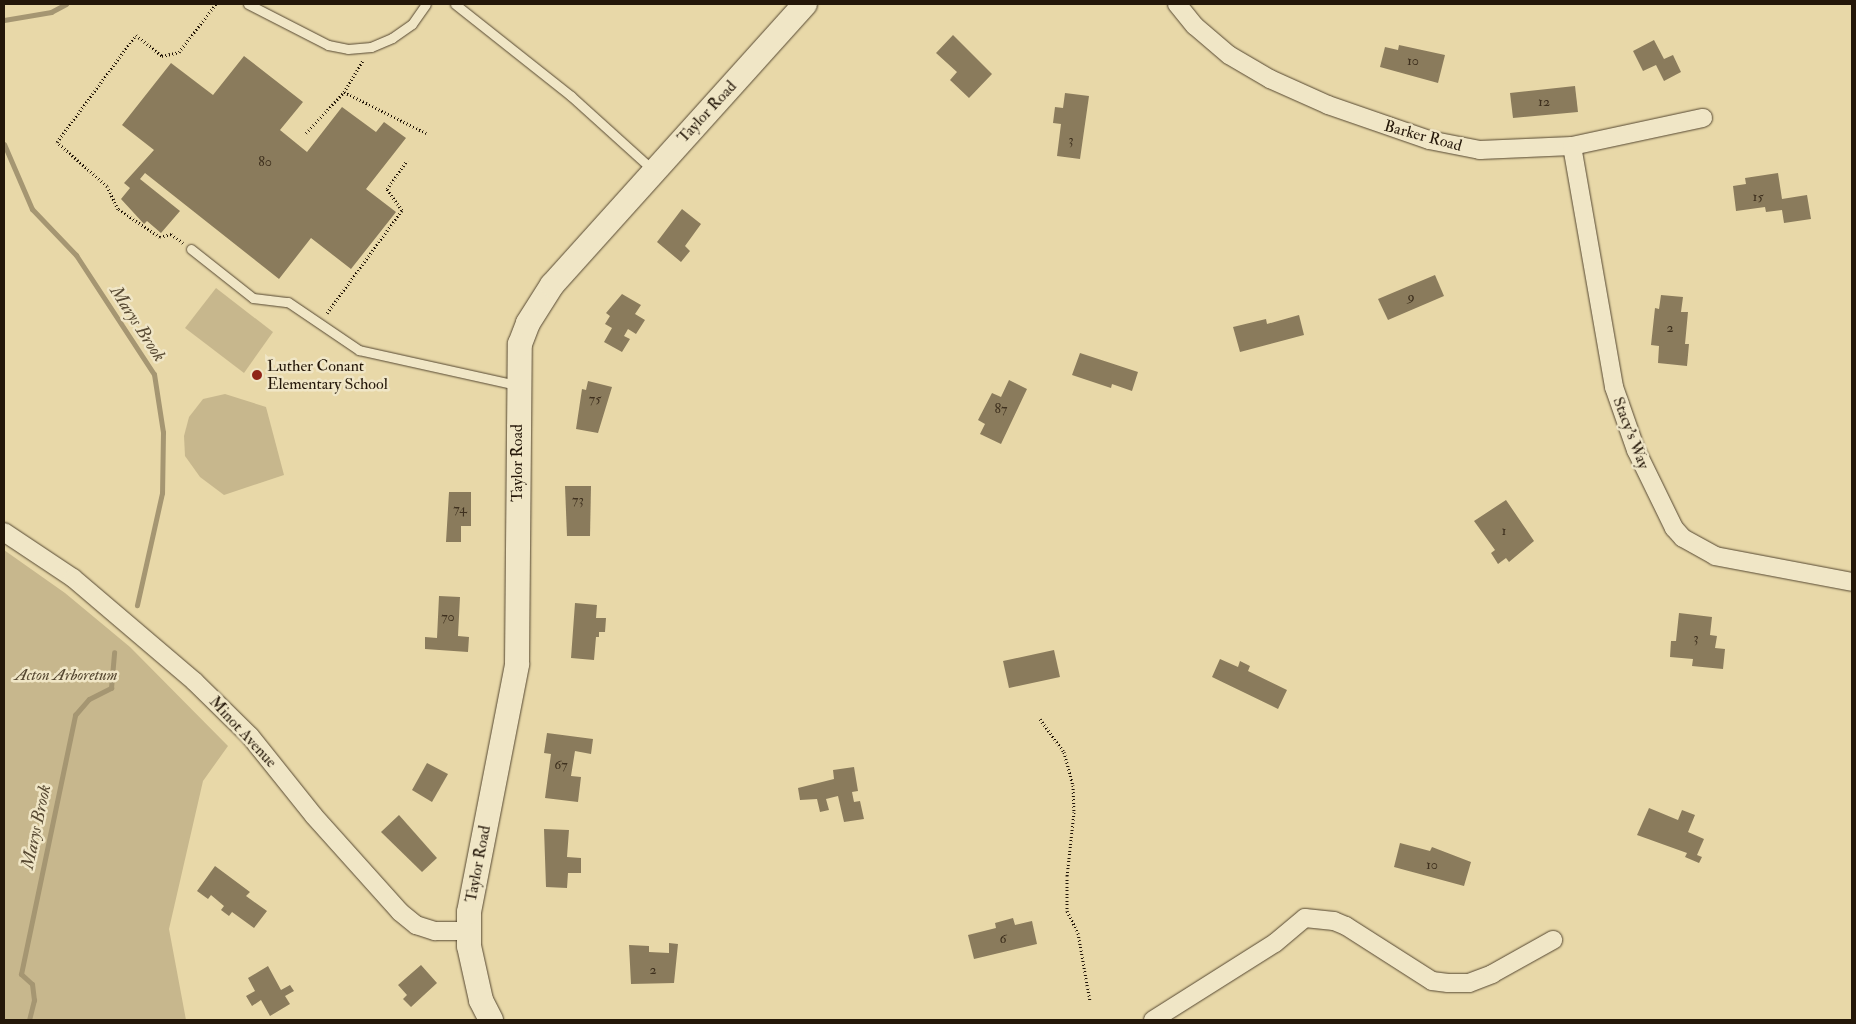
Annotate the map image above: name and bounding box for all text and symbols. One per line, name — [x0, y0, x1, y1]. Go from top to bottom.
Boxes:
house number: 10 — [1407, 53, 1419, 69]
street label: Taylor Road — [673, 77, 741, 147]
house number: 12 — [1538, 94, 1550, 110]
street label: Barker Road — [1382, 116, 1464, 156]
house number: 3 — [1068, 132, 1074, 148]
house number: 80 — [258, 154, 272, 170]
house number: 15 — [1752, 189, 1764, 205]
water label: Marys Brook — [104, 282, 170, 366]
house number: 9 — [1407, 289, 1415, 305]
house number: 2 — [1666, 320, 1674, 336]
place label: Luther Conant Elementary School — [267, 356, 388, 394]
marker: Luther Conant Elementary School — [251, 369, 263, 381]
house number: 75 — [589, 391, 601, 407]
street label: Stacy's Way — [1609, 394, 1653, 472]
house number: 87 — [995, 401, 1007, 417]
street label: Taylor Road — [507, 424, 527, 502]
house number: 73 — [572, 492, 584, 508]
house number: 74 — [453, 501, 467, 517]
house number: 1 — [1502, 523, 1506, 539]
house number: 70 — [441, 609, 455, 625]
house number: 3 — [1693, 630, 1699, 646]
park label: Acton Arboretum — [15, 665, 117, 685]
street label: Minot Avenue — [205, 692, 281, 772]
house number: 67 — [554, 757, 568, 773]
water label: Marys Brook — [17, 783, 57, 871]
street label: Taylor Road — [461, 824, 495, 904]
house number: 10 — [1426, 857, 1438, 873]
house number: 6 — [999, 931, 1007, 947]
house number: 2 — [649, 962, 657, 978]

